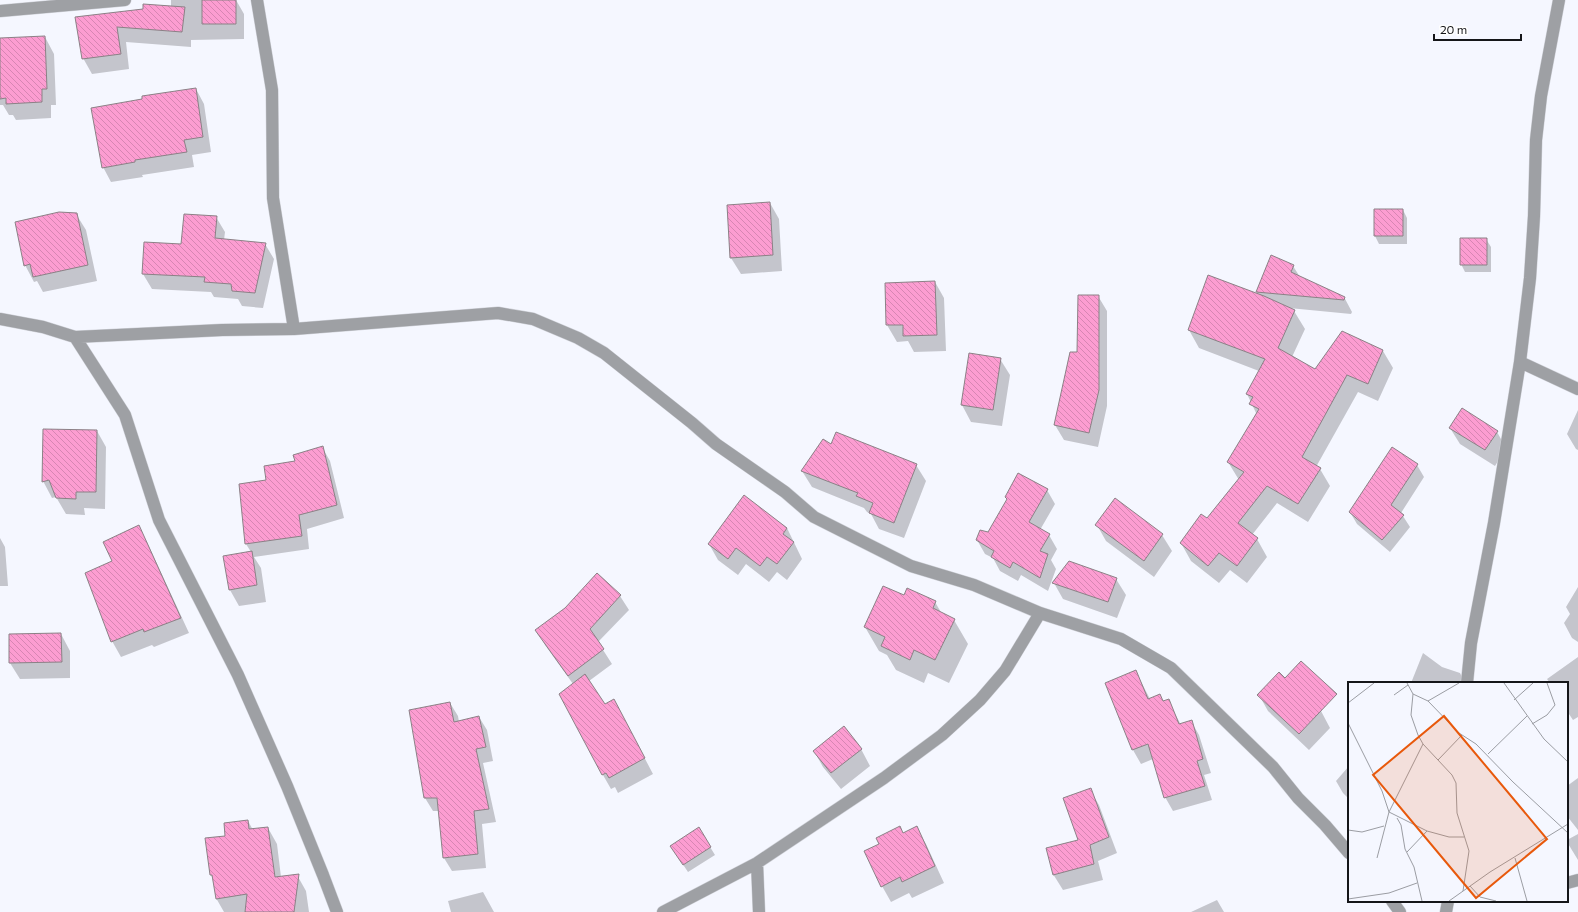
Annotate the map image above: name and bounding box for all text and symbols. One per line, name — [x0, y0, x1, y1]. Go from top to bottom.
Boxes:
scale bar — [1434, 16, 1521, 42]
text: 20 m — [1440, 22, 1467, 36]
inset map — [1348, 682, 1568, 902]

